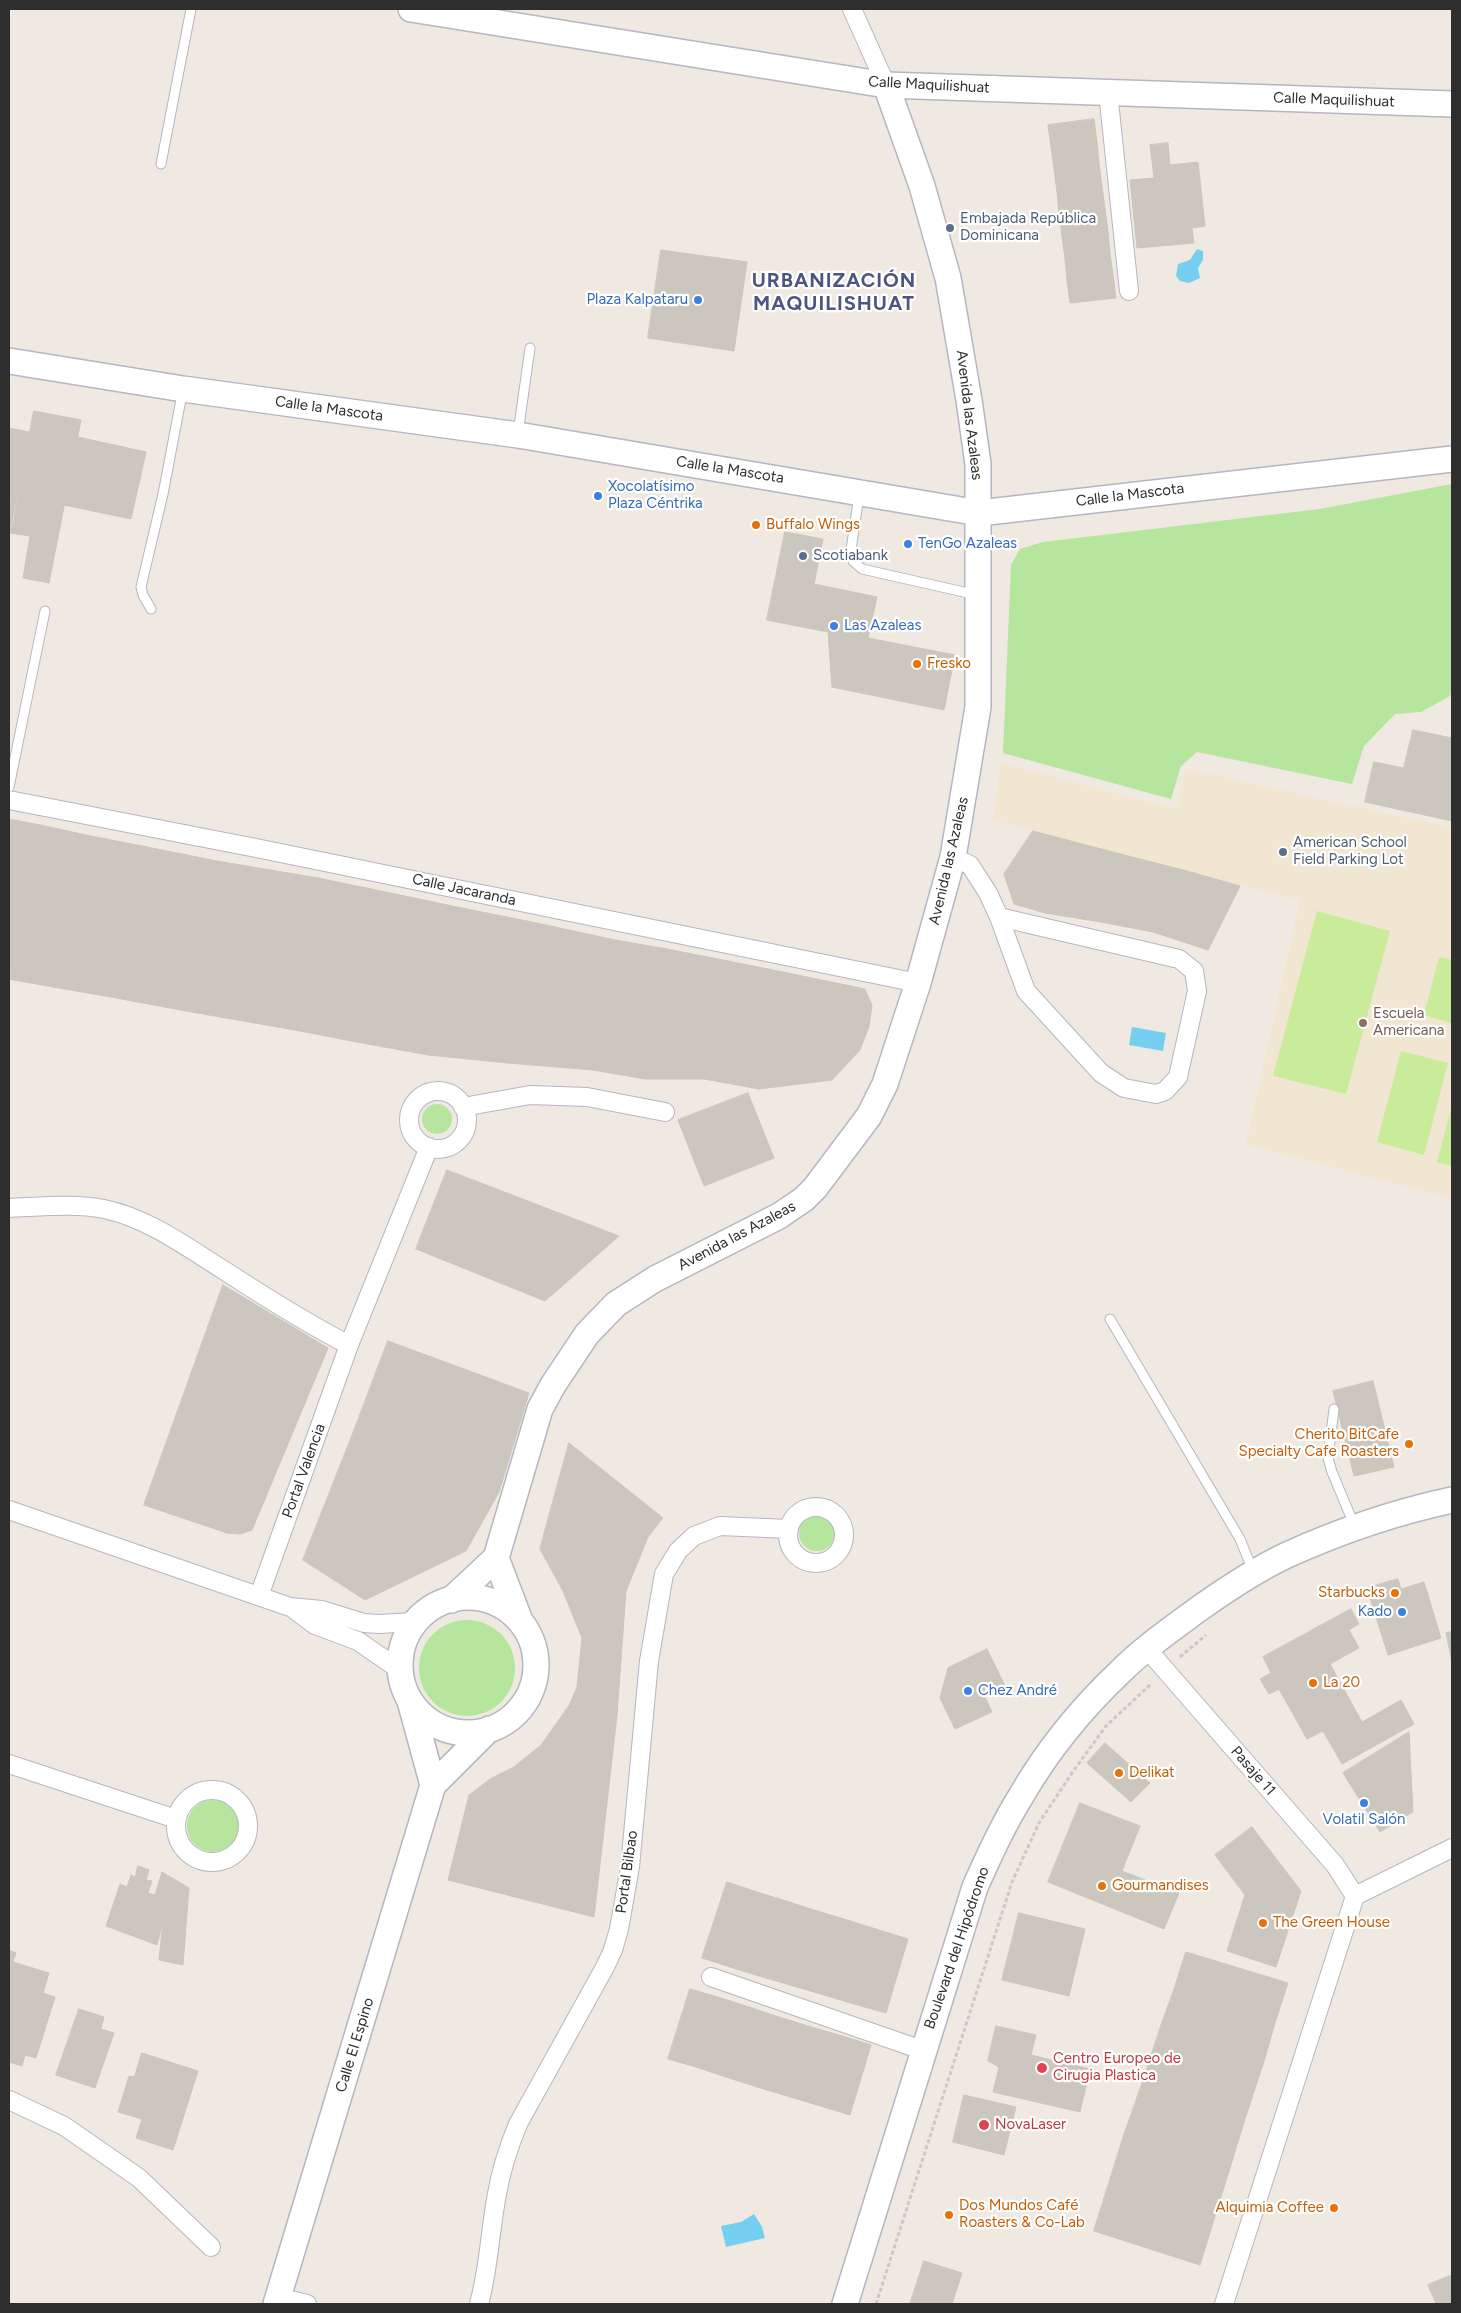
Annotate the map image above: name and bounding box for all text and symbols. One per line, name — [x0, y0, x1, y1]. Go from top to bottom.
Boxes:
street label: Calle Maquilishuat — [868, 73, 990, 97]
street label: Calle Maquilishuat — [1273, 89, 1395, 111]
place label: Embajada República Dominicana — [960, 210, 1096, 245]
marker: Embajada República Dominicana — [944, 222, 956, 234]
district label: URBANIZACIÓN MAQUILISHUAT — [750, 269, 918, 316]
place label: Plaza Kalpataru — [586, 291, 688, 309]
marker: Plaza Kalpataru — [692, 294, 704, 306]
street label: Avenida las Azaleas — [952, 349, 986, 481]
street label: Calle la Mascota — [274, 392, 384, 426]
street label: Calle la Mascota — [675, 453, 785, 487]
place label: Xocolatísimo Plaza Céntrika — [608, 478, 703, 513]
street label: Calle la Mascota — [1075, 479, 1185, 511]
marker: Xocolatísimo Plaza Céntrika — [592, 490, 604, 502]
place label: Buffalo Wings — [766, 516, 860, 534]
marker: Buffalo Wings — [750, 519, 762, 531]
place label: TenGo Azaleas — [918, 535, 1017, 553]
marker: TenGo Azaleas — [902, 538, 914, 550]
place label: Scotiabank — [813, 547, 888, 565]
marker: Scotiabank — [797, 550, 809, 562]
place label: Las Azaleas — [844, 617, 921, 635]
marker: Las Azaleas — [828, 620, 840, 632]
place label: Fresko — [927, 655, 971, 673]
marker: Fresko — [911, 658, 923, 670]
street label: Avenida las Azaleas — [926, 795, 972, 927]
place label: American School Field Parking Lot — [1293, 834, 1407, 869]
marker: American School Field Parking Lot — [1277, 846, 1289, 858]
street label: Calle Jacaranda — [410, 870, 518, 910]
place label: Escuela Americana — [1373, 1005, 1444, 1040]
marker: Escuela Americana — [1357, 1017, 1369, 1029]
street label: Avenida las Azaleas — [675, 1197, 799, 1275]
street label: Portal Valencia — [279, 1421, 329, 1521]
place label: Cherito BitCafe Specialty Cafe Roasters — [1238, 1426, 1399, 1461]
marker: Cherito BitCafe Specialty Cafe Roasters — [1403, 1438, 1415, 1450]
place label: Starbucks — [1318, 1584, 1385, 1602]
marker: Starbucks — [1389, 1587, 1401, 1599]
place label: Kado — [1358, 1603, 1392, 1621]
marker: Kado — [1396, 1606, 1408, 1618]
place label: La 20 — [1323, 1674, 1360, 1692]
marker: La 20 — [1307, 1677, 1319, 1689]
place label: Chez André — [978, 1682, 1057, 1700]
marker: Chez André — [962, 1685, 974, 1697]
street label: Pasaje 11 — [1227, 1743, 1279, 1799]
place label: Delikat — [1129, 1764, 1175, 1782]
marker: Delikat — [1113, 1767, 1125, 1779]
marker: Volatil Salón — [1358, 1797, 1370, 1809]
place label: Volatil Salón — [1323, 1811, 1405, 1829]
street label: Portal Bilbao — [612, 1829, 642, 1915]
street label: Boulevard del Hipódromo — [921, 1864, 993, 2032]
place label: Gourmandises — [1112, 1877, 1209, 1895]
marker: Gourmandises — [1096, 1880, 1108, 1892]
place label: The Green House — [1273, 1914, 1390, 1932]
marker: The Green House — [1257, 1917, 1269, 1929]
street label: Calle El Espino — [332, 1995, 378, 2095]
place label: Centro Europeo de Cirugia Plastica — [1053, 2050, 1181, 2085]
marker: Centro Europeo de Cirugia Plastica — [1035, 2061, 1049, 2075]
place label: NovaLaser — [995, 2116, 1066, 2134]
marker: NovaLaser — [977, 2118, 991, 2132]
place label: Dos Mundos Café Roasters & Co-Lab — [959, 2197, 1085, 2232]
place label: Alquimia Coffee — [1216, 2199, 1324, 2217]
marker: Alquimia Coffee — [1328, 2202, 1340, 2214]
marker: Dos Mundos Café Roasters & Co-Lab — [943, 2209, 955, 2221]

